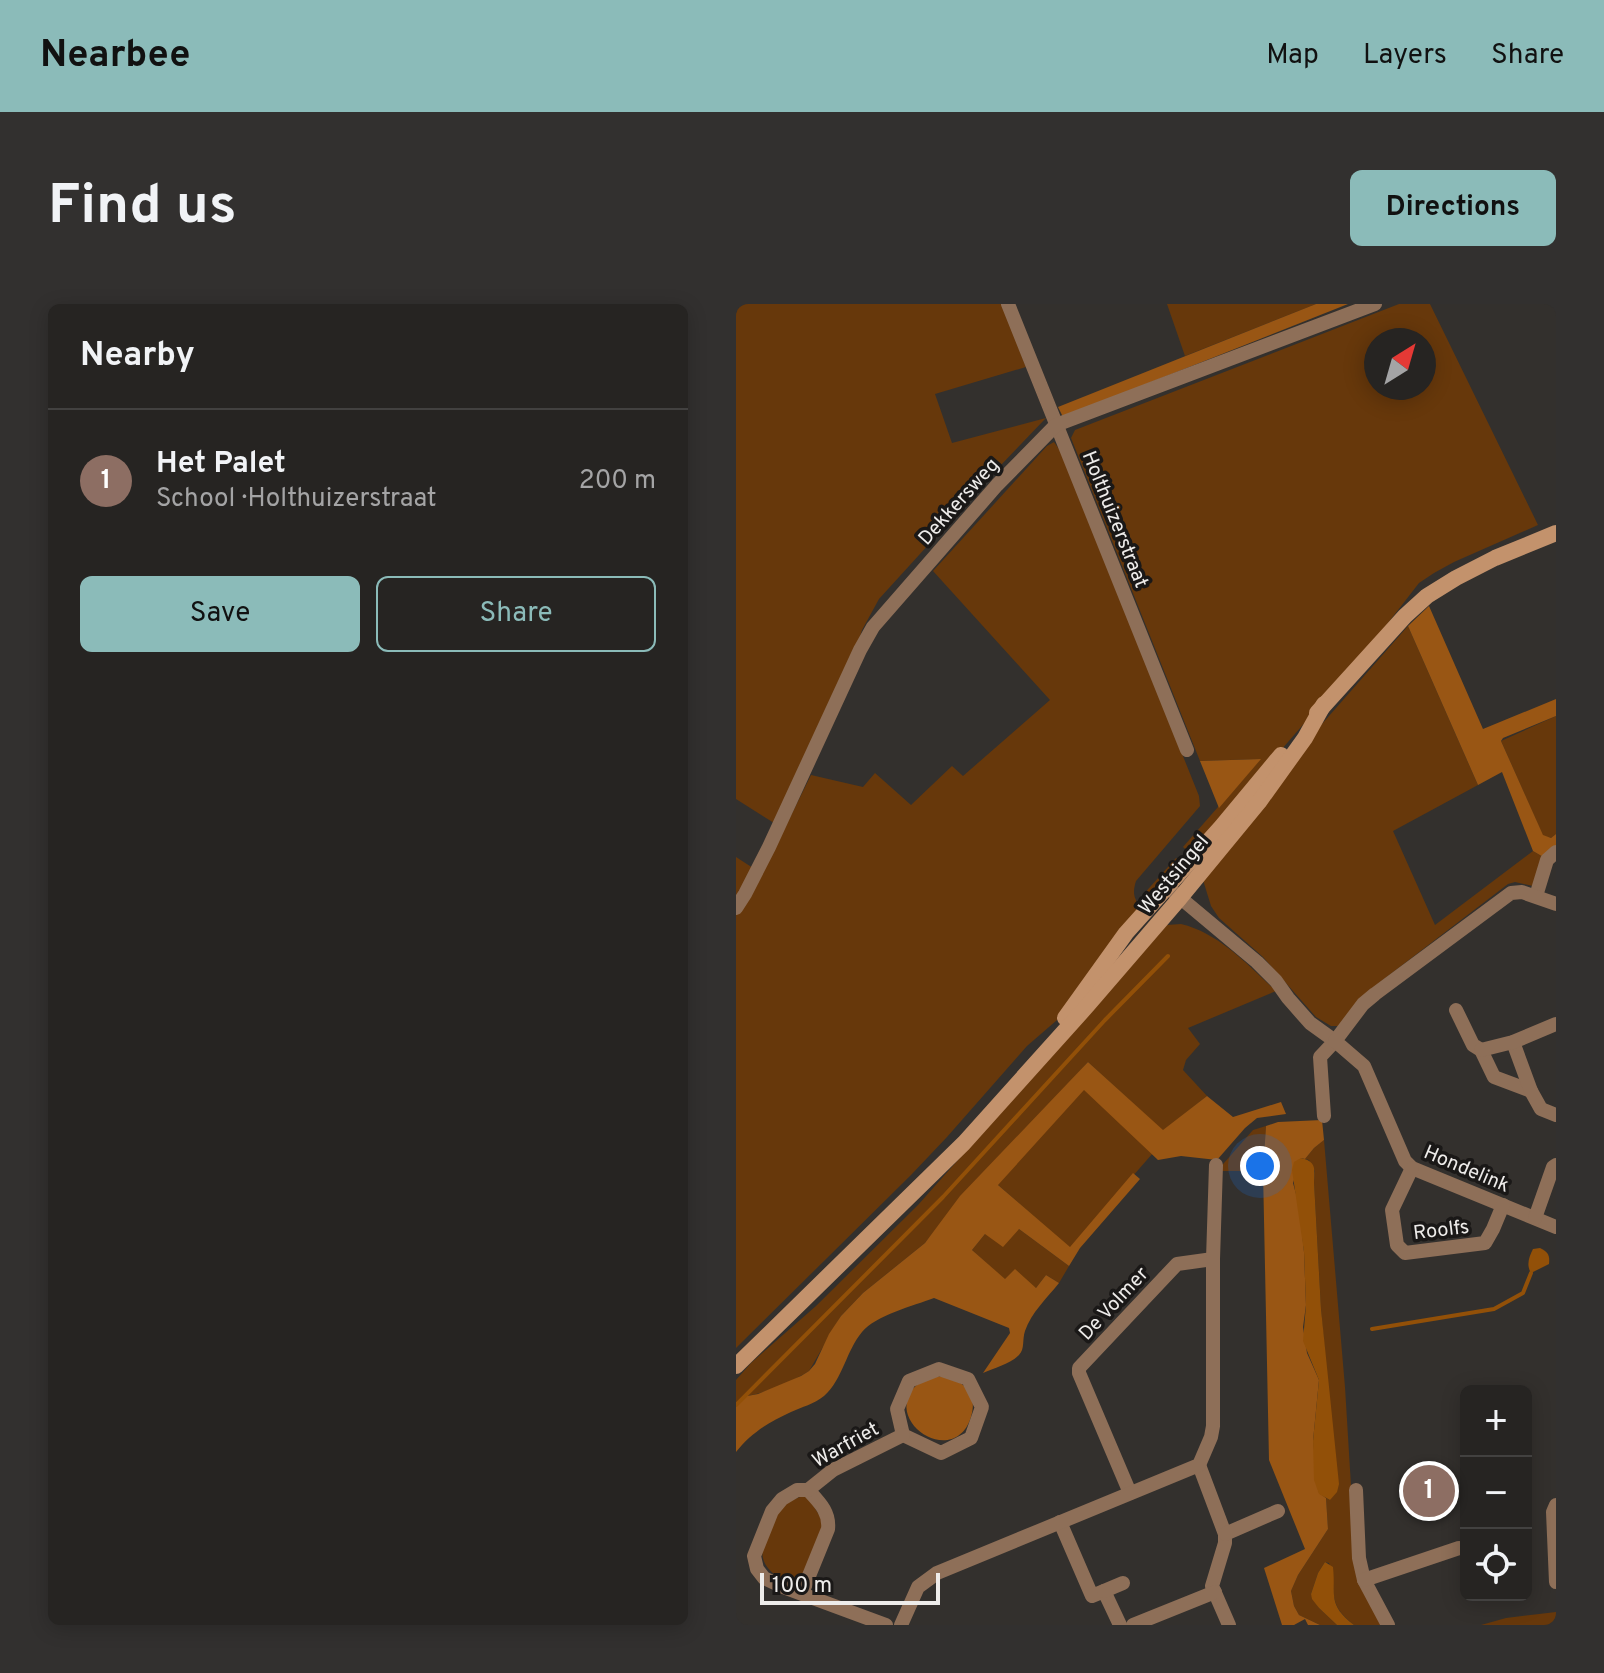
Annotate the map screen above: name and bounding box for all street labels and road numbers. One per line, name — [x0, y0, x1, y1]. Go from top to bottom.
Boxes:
street label: Holthuizerstraat — [1075, 447, 1153, 592]
street label: Dekkersweg — [913, 453, 1006, 552]
street label: Westsingel — [1133, 830, 1216, 921]
street label: Hondelink — [1419, 1140, 1513, 1200]
street label: Roolfs — [1412, 1215, 1471, 1247]
street label: De Volmer — [1074, 1262, 1155, 1347]
street label: Warfriet — [808, 1417, 884, 1475]

